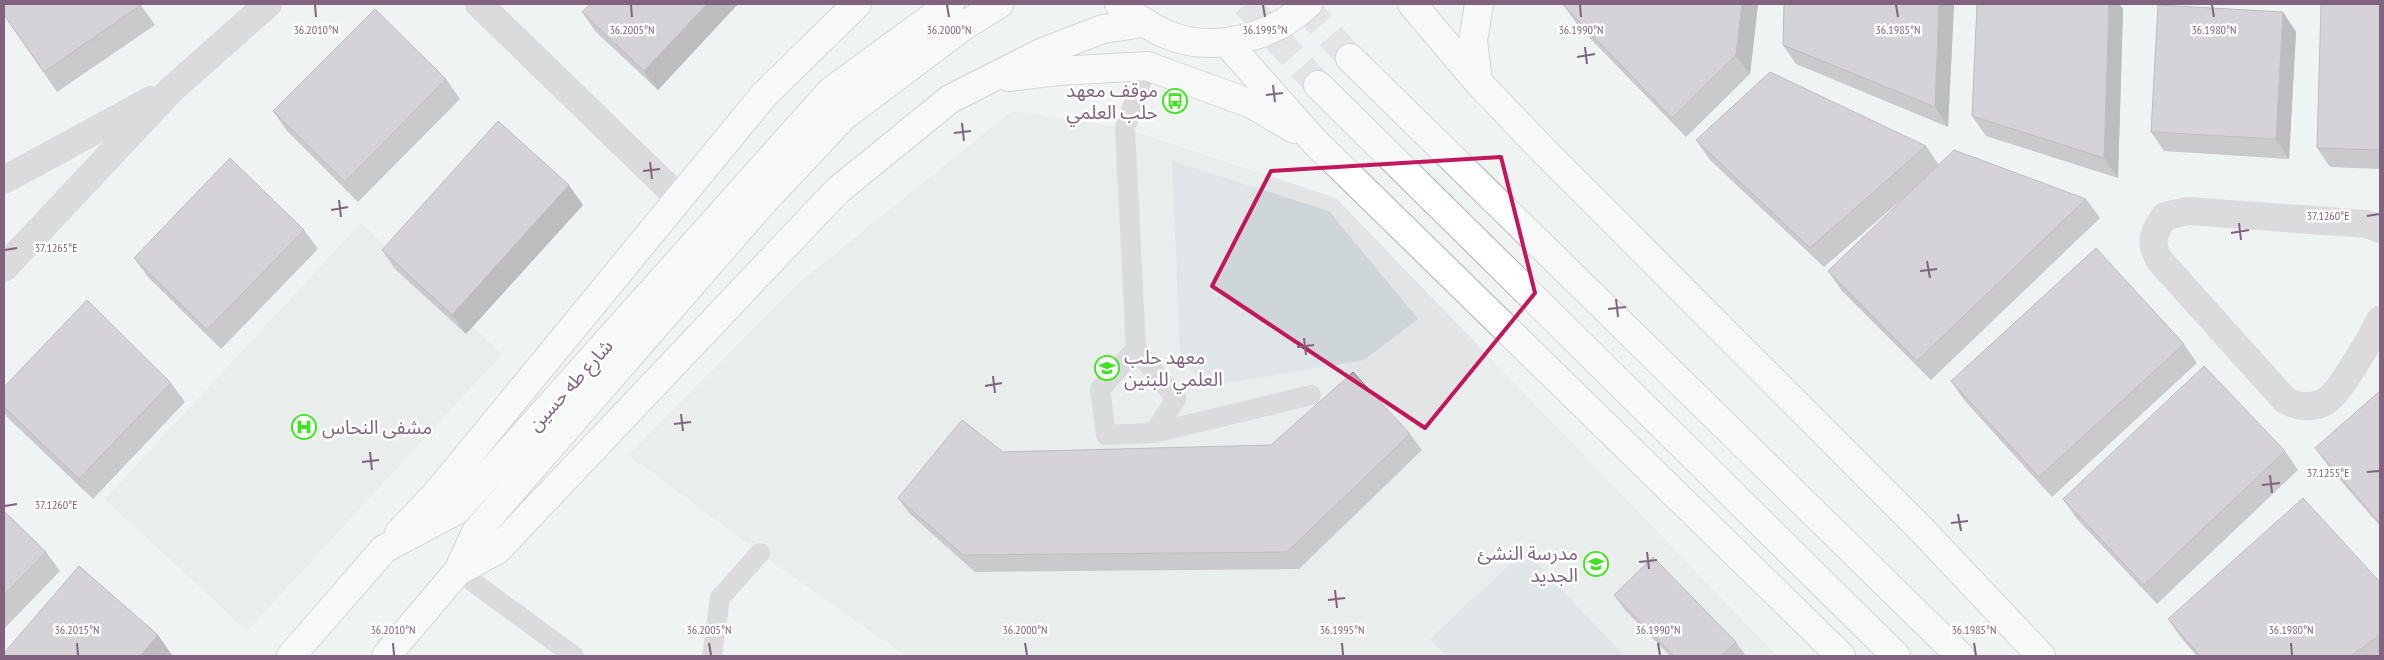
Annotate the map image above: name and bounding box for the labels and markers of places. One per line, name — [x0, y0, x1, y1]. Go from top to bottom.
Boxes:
place label: موقف معهد حلب العلمي — [1066, 78, 1158, 127]
bus stop icon: موقف معهد حلب العلمي — [1162, 88, 1188, 114]
place label: معهد حلب العلمي للبنين — [1124, 345, 1223, 394]
school or university icon: معهد حلب العلمي للبنين — [1094, 355, 1120, 381]
hospital icon: مشفى النحاس — [291, 414, 317, 440]
place label: مشفى النحاس — [322, 415, 432, 439]
place label: مدرسة النشئ الجديد — [1477, 541, 1578, 587]
school or university icon: مدرسة النشئ الجديد — [1583, 551, 1609, 577]

